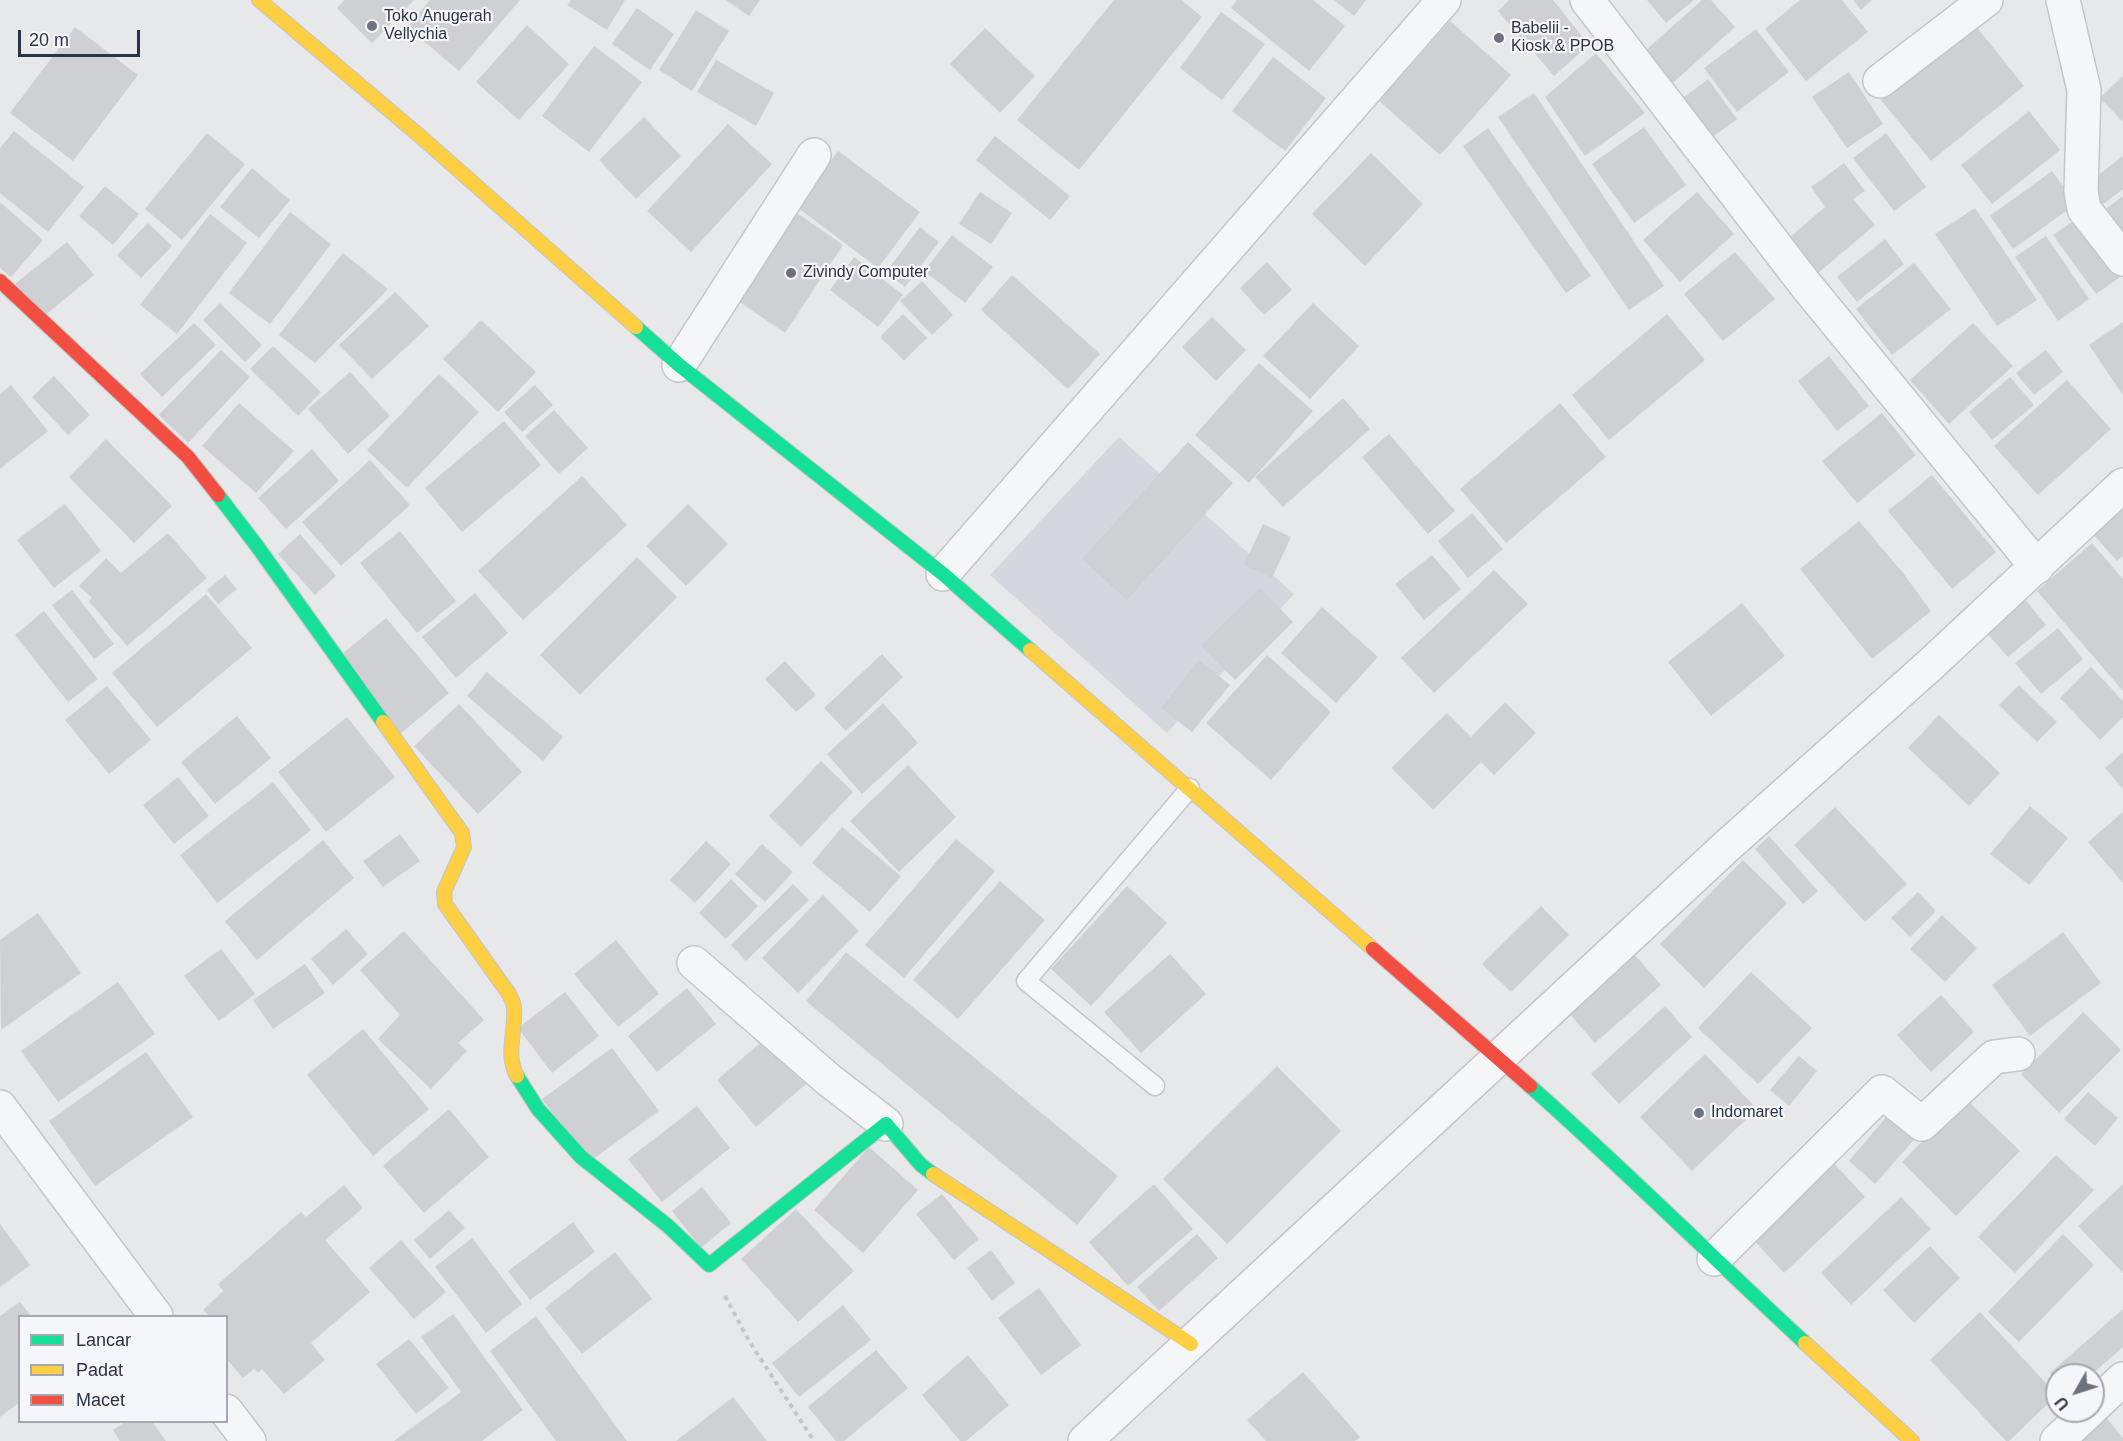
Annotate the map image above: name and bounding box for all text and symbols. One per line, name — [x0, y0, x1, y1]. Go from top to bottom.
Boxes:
place label: Toko Anugerah Vellychia — [384, 7, 492, 45]
scale bar — [21, 18, 142, 56]
marker: Toko Anugerah Vellychia — [365, 19, 379, 33]
place label: Babelii - Kiosk & PPOB — [1511, 19, 1614, 57]
text: 20 m — [29, 30, 69, 50]
marker: Babelii - Kiosk & PPOB — [1492, 31, 1506, 45]
place label: Zivindy Computer — [803, 263, 928, 283]
marker: Zivindy Computer — [784, 266, 798, 280]
place label: Indomaret — [1711, 1103, 1783, 1123]
marker: Indomaret — [1692, 1106, 1706, 1120]
legend — [18, 1315, 228, 1423]
text: Lancar — [76, 1330, 131, 1350]
text: Padat — [76, 1360, 123, 1380]
north arrow — [2045, 1363, 2105, 1423]
text: Macet — [76, 1390, 125, 1410]
text: U — [2052, 1394, 2072, 1413]

